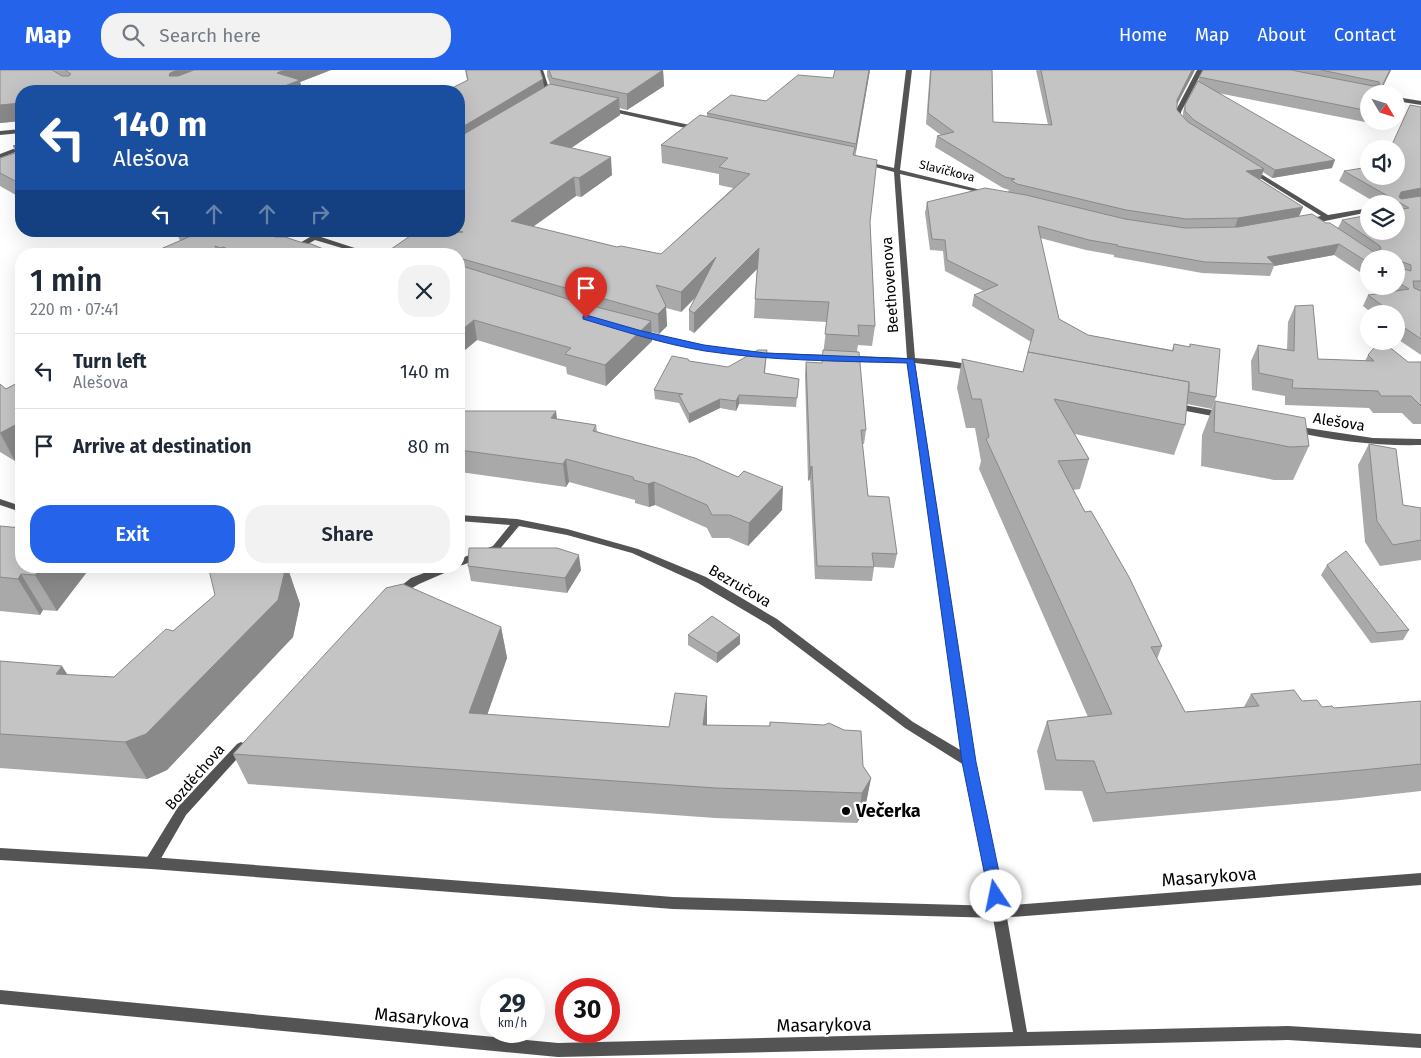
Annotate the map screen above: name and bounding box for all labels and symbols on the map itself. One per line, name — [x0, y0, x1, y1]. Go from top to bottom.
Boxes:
north arrow — [1360, 85, 1405, 130]
street label: Slavíčkova — [918, 157, 976, 185]
street label: Beethovenova — [878, 236, 902, 334]
pin — [565, 267, 607, 318]
street label: Alešova — [1312, 409, 1366, 435]
street label: Bezručova — [706, 561, 774, 611]
street label: Bozděchova — [162, 740, 228, 814]
place label: Večerka — [855, 800, 921, 822]
marker: Večerka — [840, 805, 852, 817]
street label: Masarykova — [1161, 863, 1257, 891]
position arrow — [969, 869, 1021, 921]
speed limit sign: 30 — [555, 978, 620, 1043]
street label: Masarykova — [374, 1003, 470, 1033]
street label: Masarykova — [776, 1013, 872, 1037]

